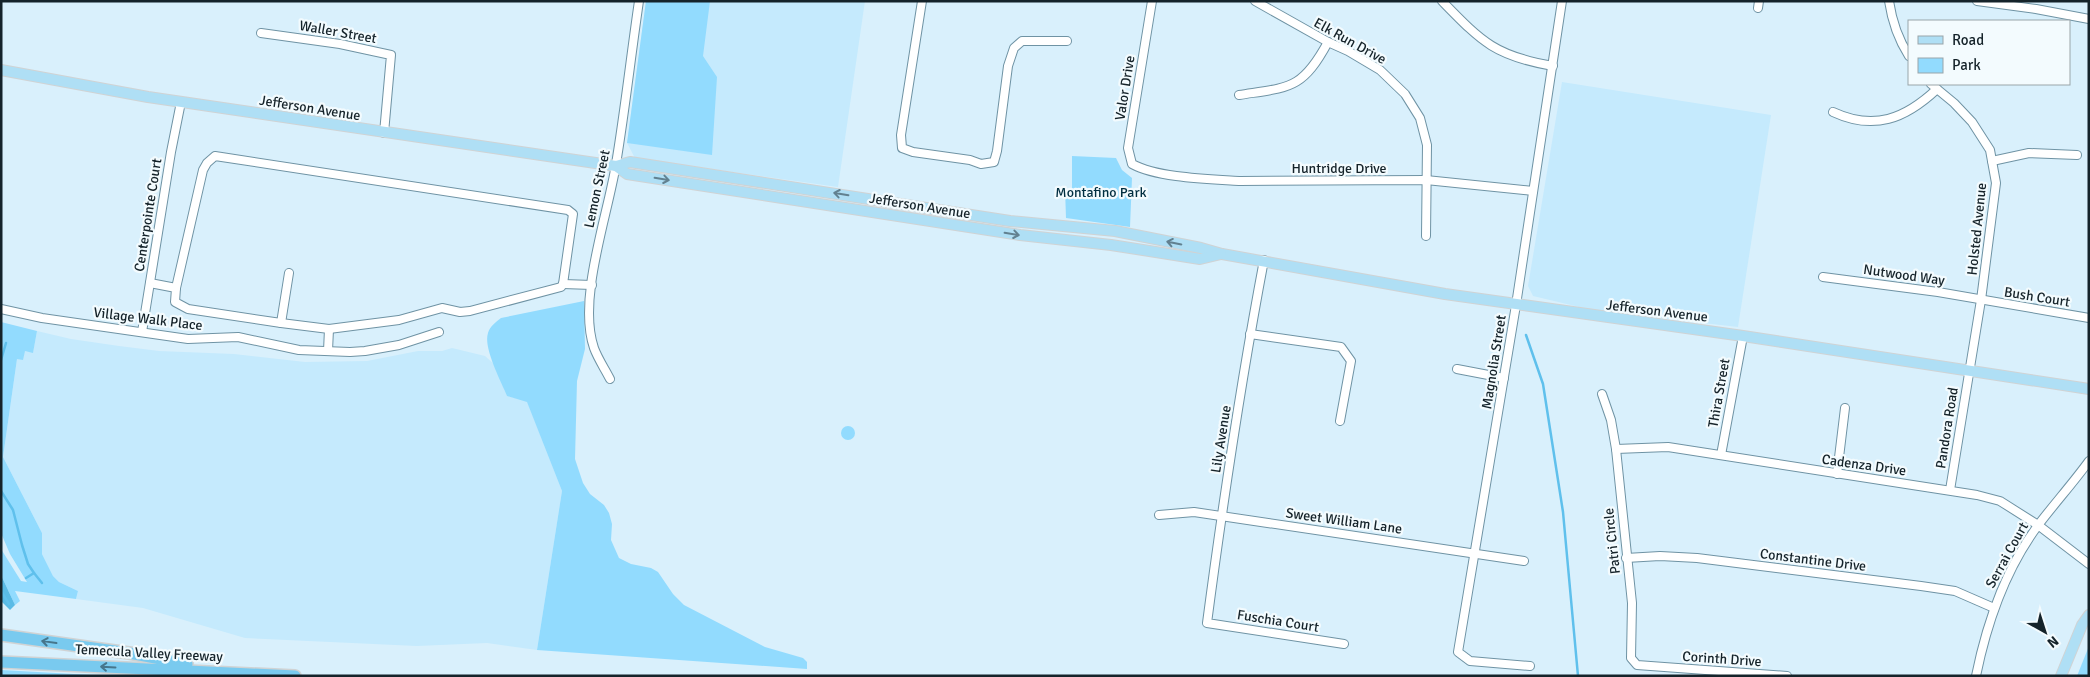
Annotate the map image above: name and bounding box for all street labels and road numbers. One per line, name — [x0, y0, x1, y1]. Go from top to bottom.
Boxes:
street label: Elk Run Drive — [1311, 14, 1389, 68]
street label: Waller Street — [298, 17, 378, 47]
street label: Valor Drive — [1111, 54, 1139, 122]
street label: Jefferson Avenue — [258, 92, 362, 124]
street label: Lemon Street — [580, 148, 614, 230]
street label: Centerpointe Court — [131, 157, 165, 273]
street label: Huntridge Drive — [1291, 160, 1387, 177]
street label: Holsted Avenue — [1964, 182, 1990, 276]
street label: Jefferson Avenue — [868, 190, 972, 222]
street label: Nutwood Way — [1862, 261, 1946, 289]
street label: Bush Court — [2003, 283, 2071, 311]
street label: Jefferson Avenue — [1605, 296, 1709, 326]
street label: Village Walk Place — [92, 304, 204, 334]
street label: Magnolia Street — [1478, 314, 1510, 410]
street label: Thira Street — [1705, 357, 1733, 429]
street label: Pandora Road — [1932, 386, 1962, 470]
street label: Lily Avenue — [1207, 404, 1235, 474]
street label: Cadenza Drive — [1821, 451, 1907, 479]
street label: Sweet William Lane — [1285, 504, 1403, 538]
street label: Patri Circle — [1600, 507, 1624, 575]
street label: Serrai Court — [1982, 519, 2032, 591]
street label: Constantine Drive — [1759, 545, 1867, 575]
street label: Fuschia Court — [1236, 606, 1320, 636]
street label: Temecula Valley Freeway — [75, 641, 224, 665]
street label: Corinth Drive — [1682, 648, 1762, 670]

